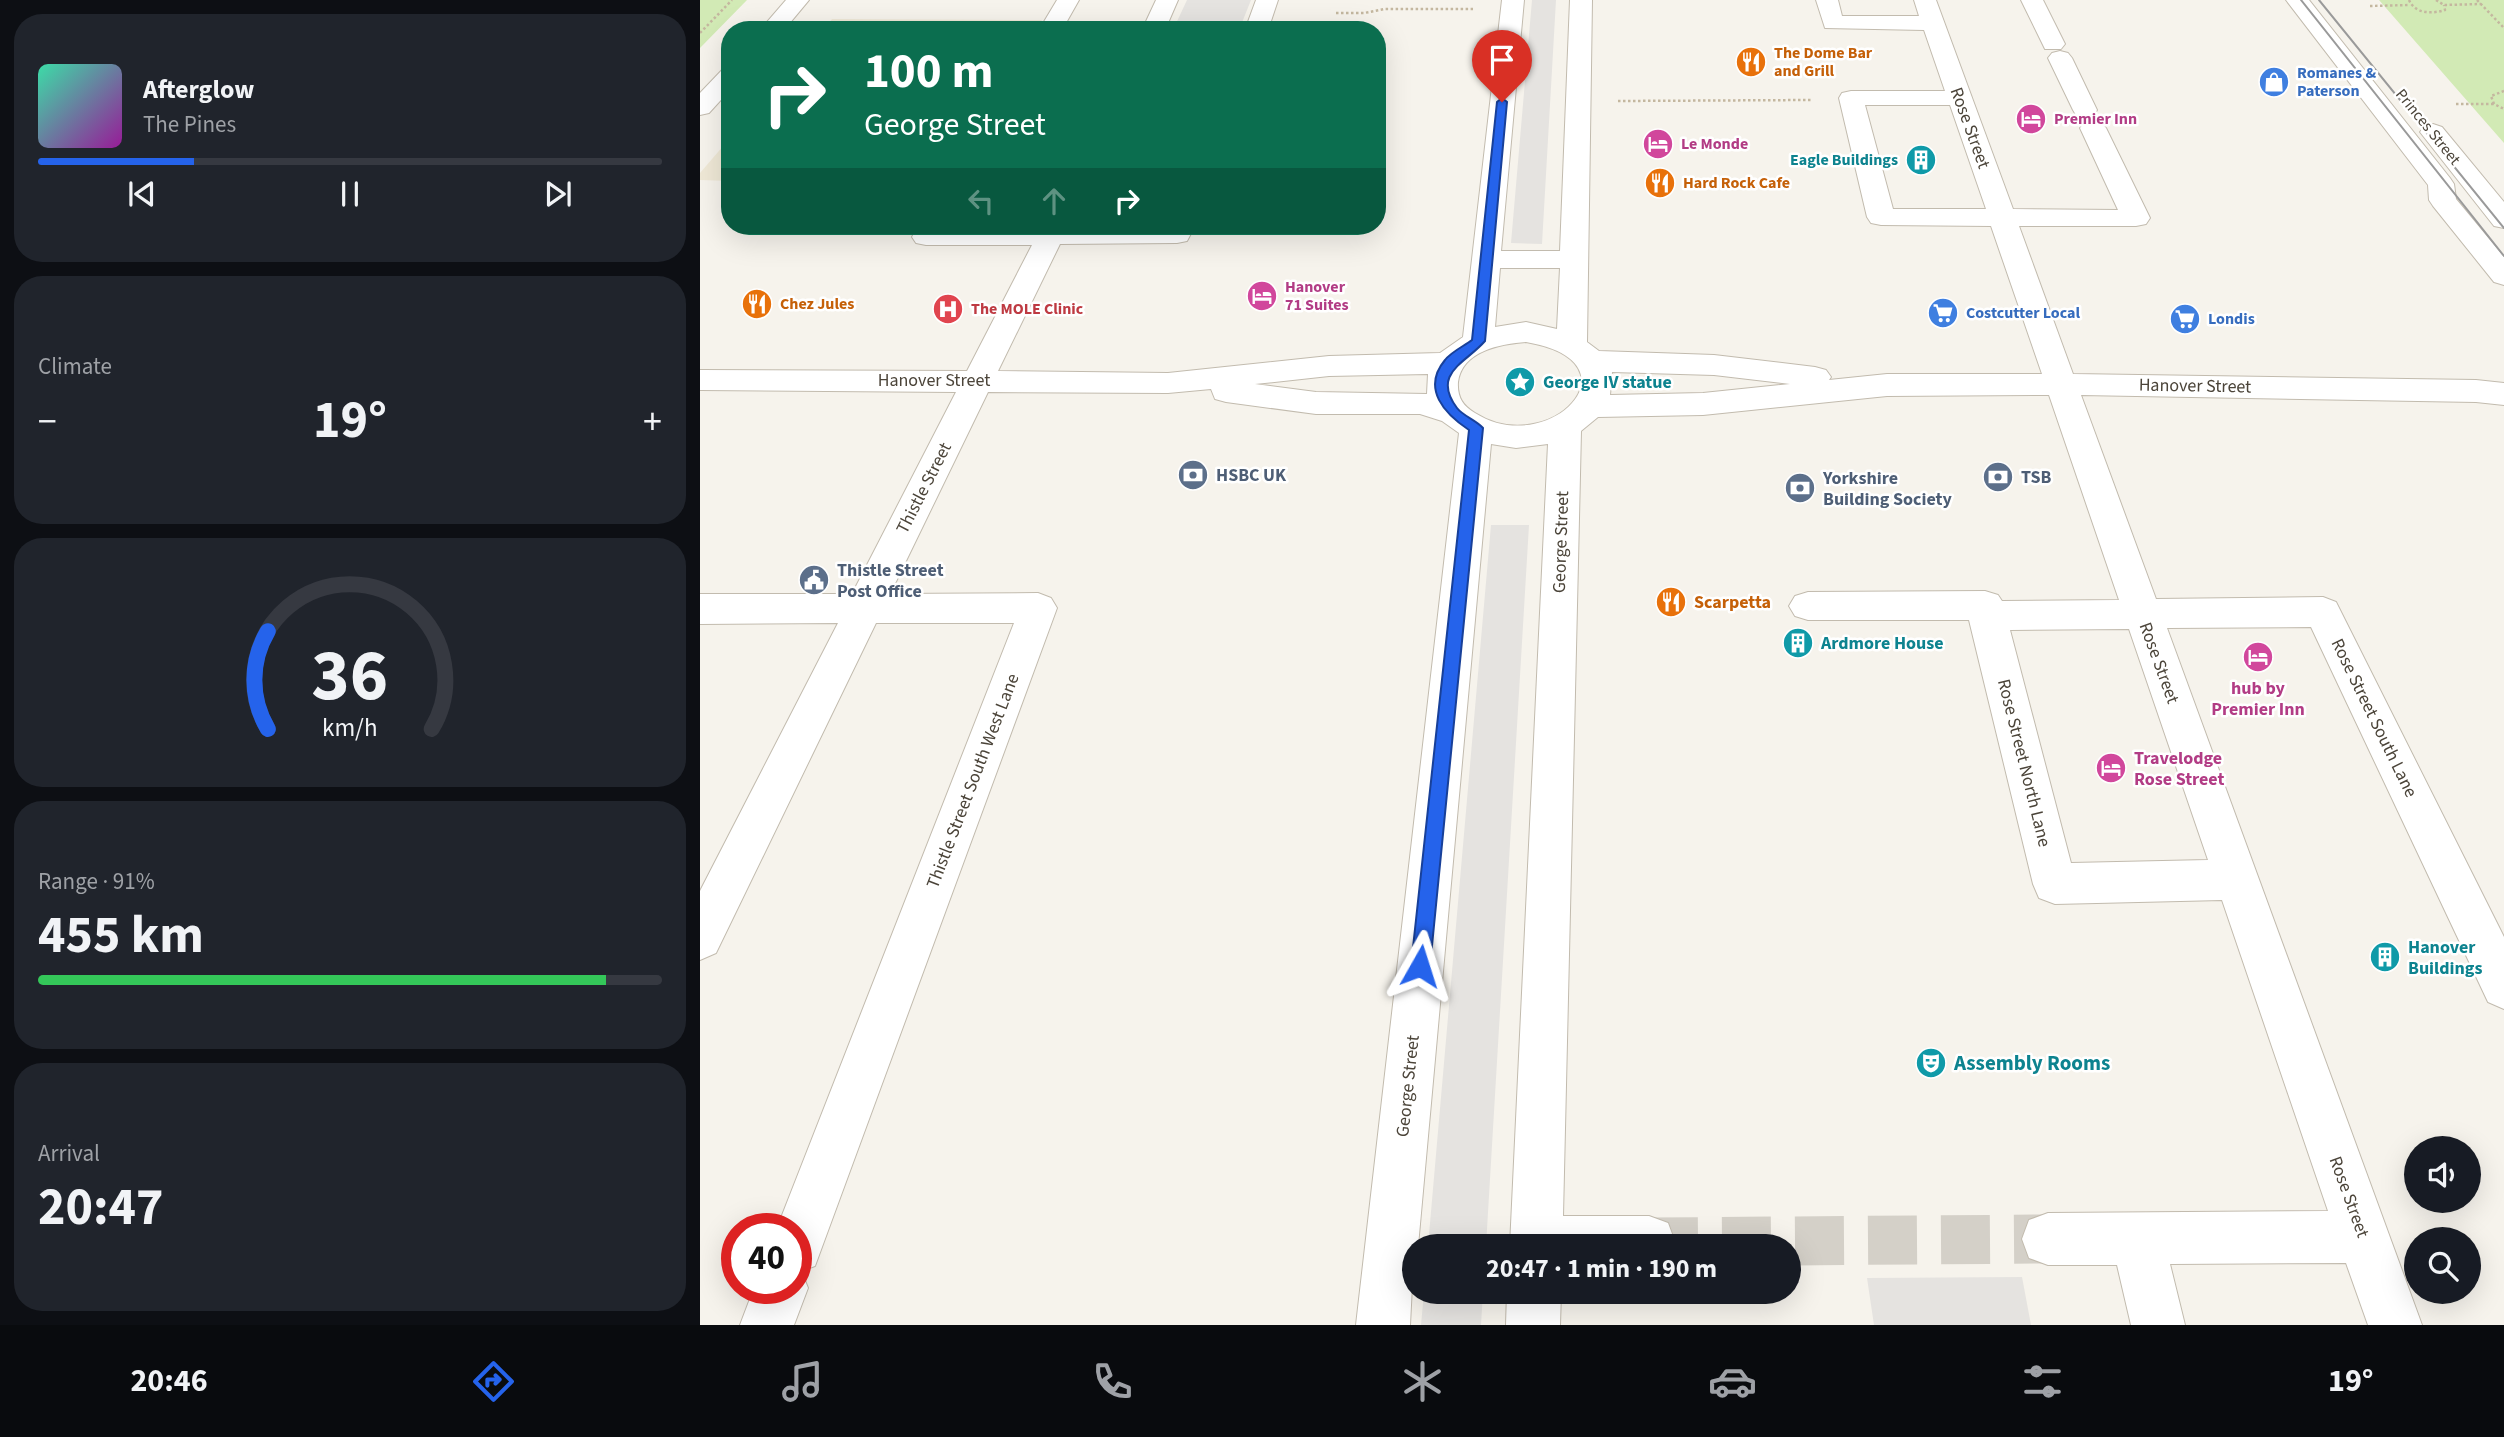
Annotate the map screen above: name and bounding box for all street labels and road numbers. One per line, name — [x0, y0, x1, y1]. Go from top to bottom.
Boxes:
street label: Rose Street — [1944, 84, 1996, 172]
street label: Princes Street — [2390, 84, 2466, 170]
street label: Hanover Street — [878, 368, 990, 393]
street label: Hanover Street — [2139, 373, 2251, 399]
street label: Thistle Street — [890, 438, 958, 538]
street label: George Street — [1547, 490, 1575, 594]
street label: Rose Street — [2133, 619, 2185, 707]
street label: Rose Street South Lane — [2325, 634, 2423, 802]
street label: Thistle Street South West Lane — [920, 670, 1026, 892]
street label: Rose Street North Lane — [1991, 676, 2057, 850]
street label: George Street — [1390, 1034, 1426, 1138]
street label: Rose Street — [2323, 1153, 2375, 1241]

